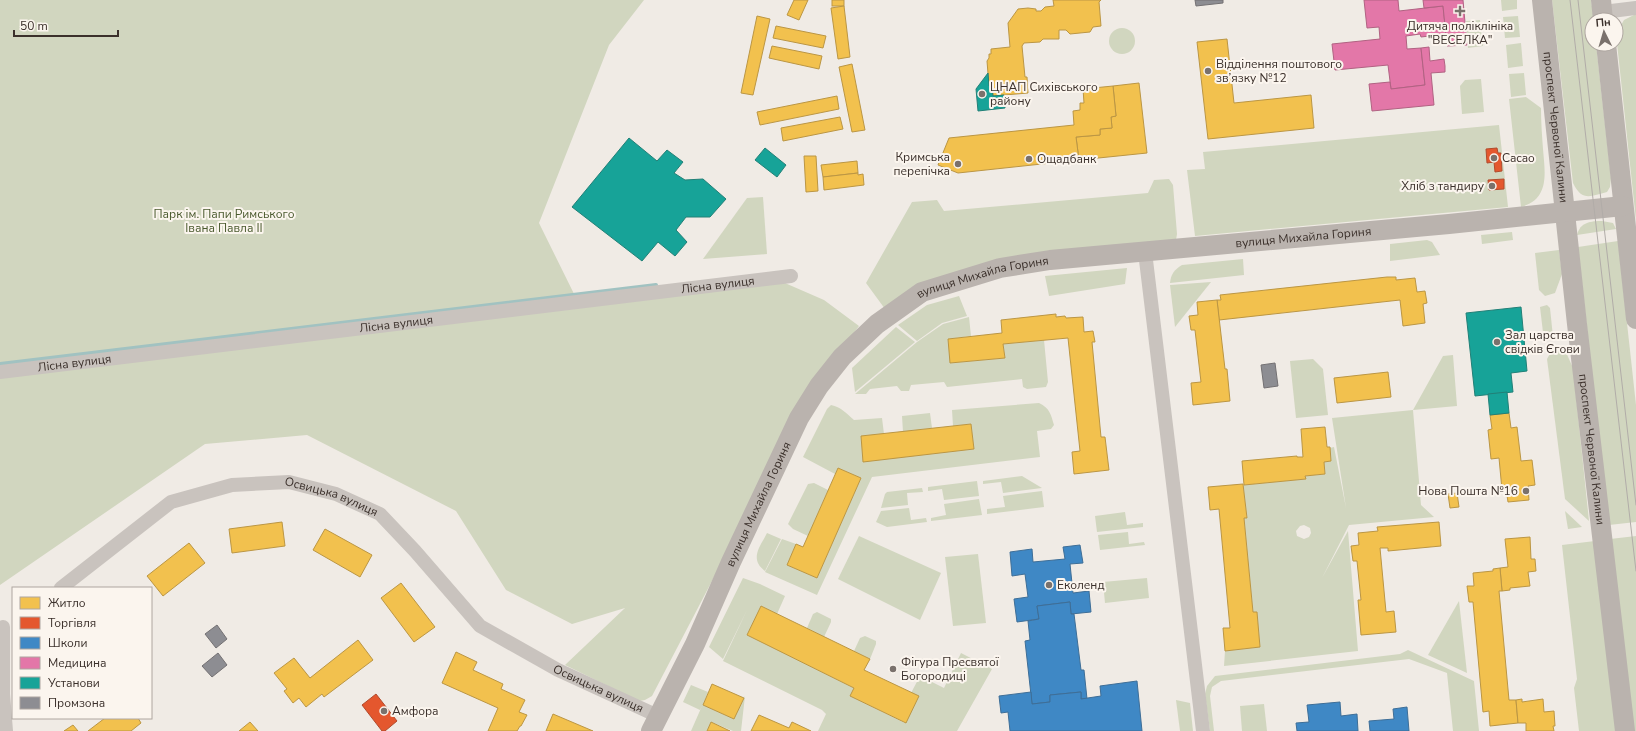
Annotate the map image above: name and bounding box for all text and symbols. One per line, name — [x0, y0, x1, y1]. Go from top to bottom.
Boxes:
marker: Дитяча поліклініка "ВЕСЕЛКА" — [1454, 5, 1466, 17]
scale bar — [14, 12, 118, 38]
north arrow — [1584, 12, 1624, 52]
text: Пн — [1595, 14, 1611, 31]
text: 50 m — [20, 18, 48, 34]
place label: Дитяча поліклініка "ВЕСЕЛКА" — [1407, 18, 1513, 48]
street label: проспект Червоної Калини — [1540, 51, 1572, 204]
place label: Відділення поштового зв’язку №12 — [1216, 56, 1342, 86]
marker: Відділення поштового зв’язку №12 — [1203, 66, 1213, 76]
place label: ЦНАП Сихівського району — [990, 79, 1098, 109]
marker: ЦНАП Сихівського району — [977, 89, 987, 99]
place label: Кримська перепічка — [894, 149, 950, 179]
place label: Cacao — [1502, 150, 1535, 166]
place label: Ощадбанк — [1037, 151, 1097, 167]
marker: Cacao — [1489, 153, 1499, 163]
marker: Ощадбанк — [1024, 154, 1034, 164]
marker: Кримська перепічка — [953, 159, 963, 169]
place label: Хліб з тандиру — [1401, 178, 1485, 194]
marker: Хліб з тандиру — [1487, 181, 1497, 191]
park label: Парк ім. Папи Римського Івана Павла ІІ — [154, 206, 295, 236]
street label: вулиця Михайла Гориня — [1235, 223, 1372, 251]
street label: вулиця Михайла Гориня — [913, 252, 1050, 302]
street label: Лісна вулиця — [680, 272, 756, 297]
street label: Лісна вулиця — [358, 312, 434, 336]
place label: Зал царства свідків Єгови — [1505, 327, 1580, 357]
marker: Зал царства свідків Єгови — [1492, 337, 1502, 347]
street label: Лісна вулиця — [37, 351, 112, 375]
street label: проспект Червоної Калини — [1575, 373, 1609, 526]
street label: вулиця Михайла Гориня — [722, 439, 795, 569]
street label: Освицька вулиця — [283, 473, 381, 520]
place label: Нова Пошта №16 — [1418, 483, 1518, 499]
marker: Нова Пошта №16 — [1521, 486, 1531, 496]
place label: Еколенд — [1057, 577, 1105, 593]
marker: Еколенд — [1044, 580, 1054, 590]
legend — [12, 587, 152, 719]
text: Житло — [48, 595, 86, 611]
text: Торгівля — [48, 615, 96, 631]
text: Школи — [48, 635, 88, 651]
place label: Фігура Пресвятої Богородиці — [901, 654, 1000, 684]
text: Медицина — [48, 655, 107, 671]
street label: Освицька вулиця — [550, 661, 646, 716]
marker: Фігура Пресвятої Богородиці — [888, 664, 898, 674]
text: Установи — [47, 675, 100, 691]
text: Промзона — [48, 695, 105, 711]
place label: Амфора — [392, 703, 439, 719]
marker: Амфора — [379, 706, 389, 716]

